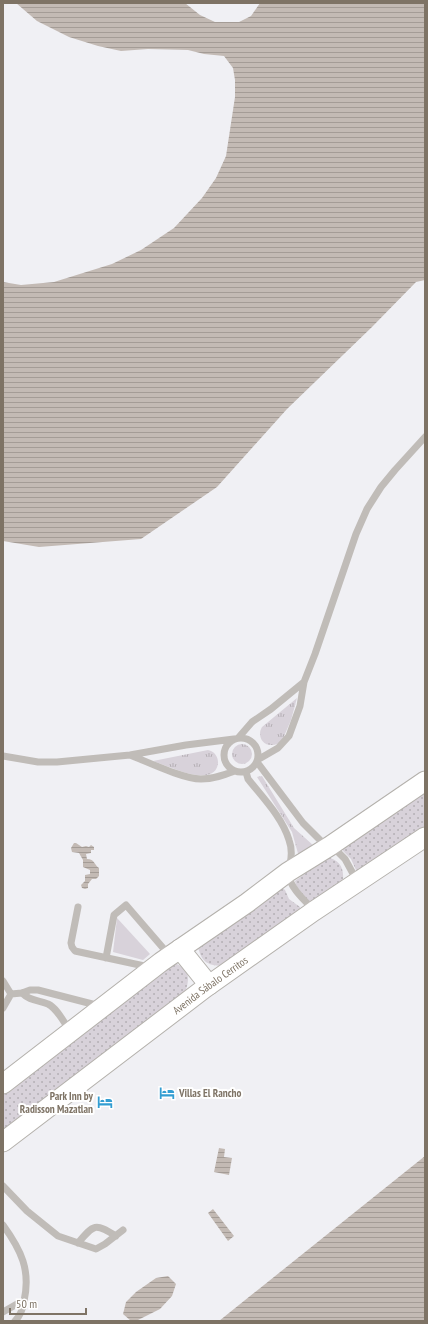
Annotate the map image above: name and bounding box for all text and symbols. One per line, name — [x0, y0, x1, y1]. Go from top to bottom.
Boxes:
street label: Avenida Sábalo Cerritos — [170, 953, 251, 1017]
hotel icon: Villas El Rancho — [158, 1084, 176, 1102]
place label: Villas El Rancho — [178, 1086, 241, 1100]
place label: Park Inn by Radisson Mazatlan — [20, 1089, 94, 1116]
hotel icon: Park Inn by Radisson Mazatlan — [96, 1093, 114, 1111]
scale bar — [10, 1290, 86, 1316]
text: 50 m — [16, 1296, 37, 1311]

